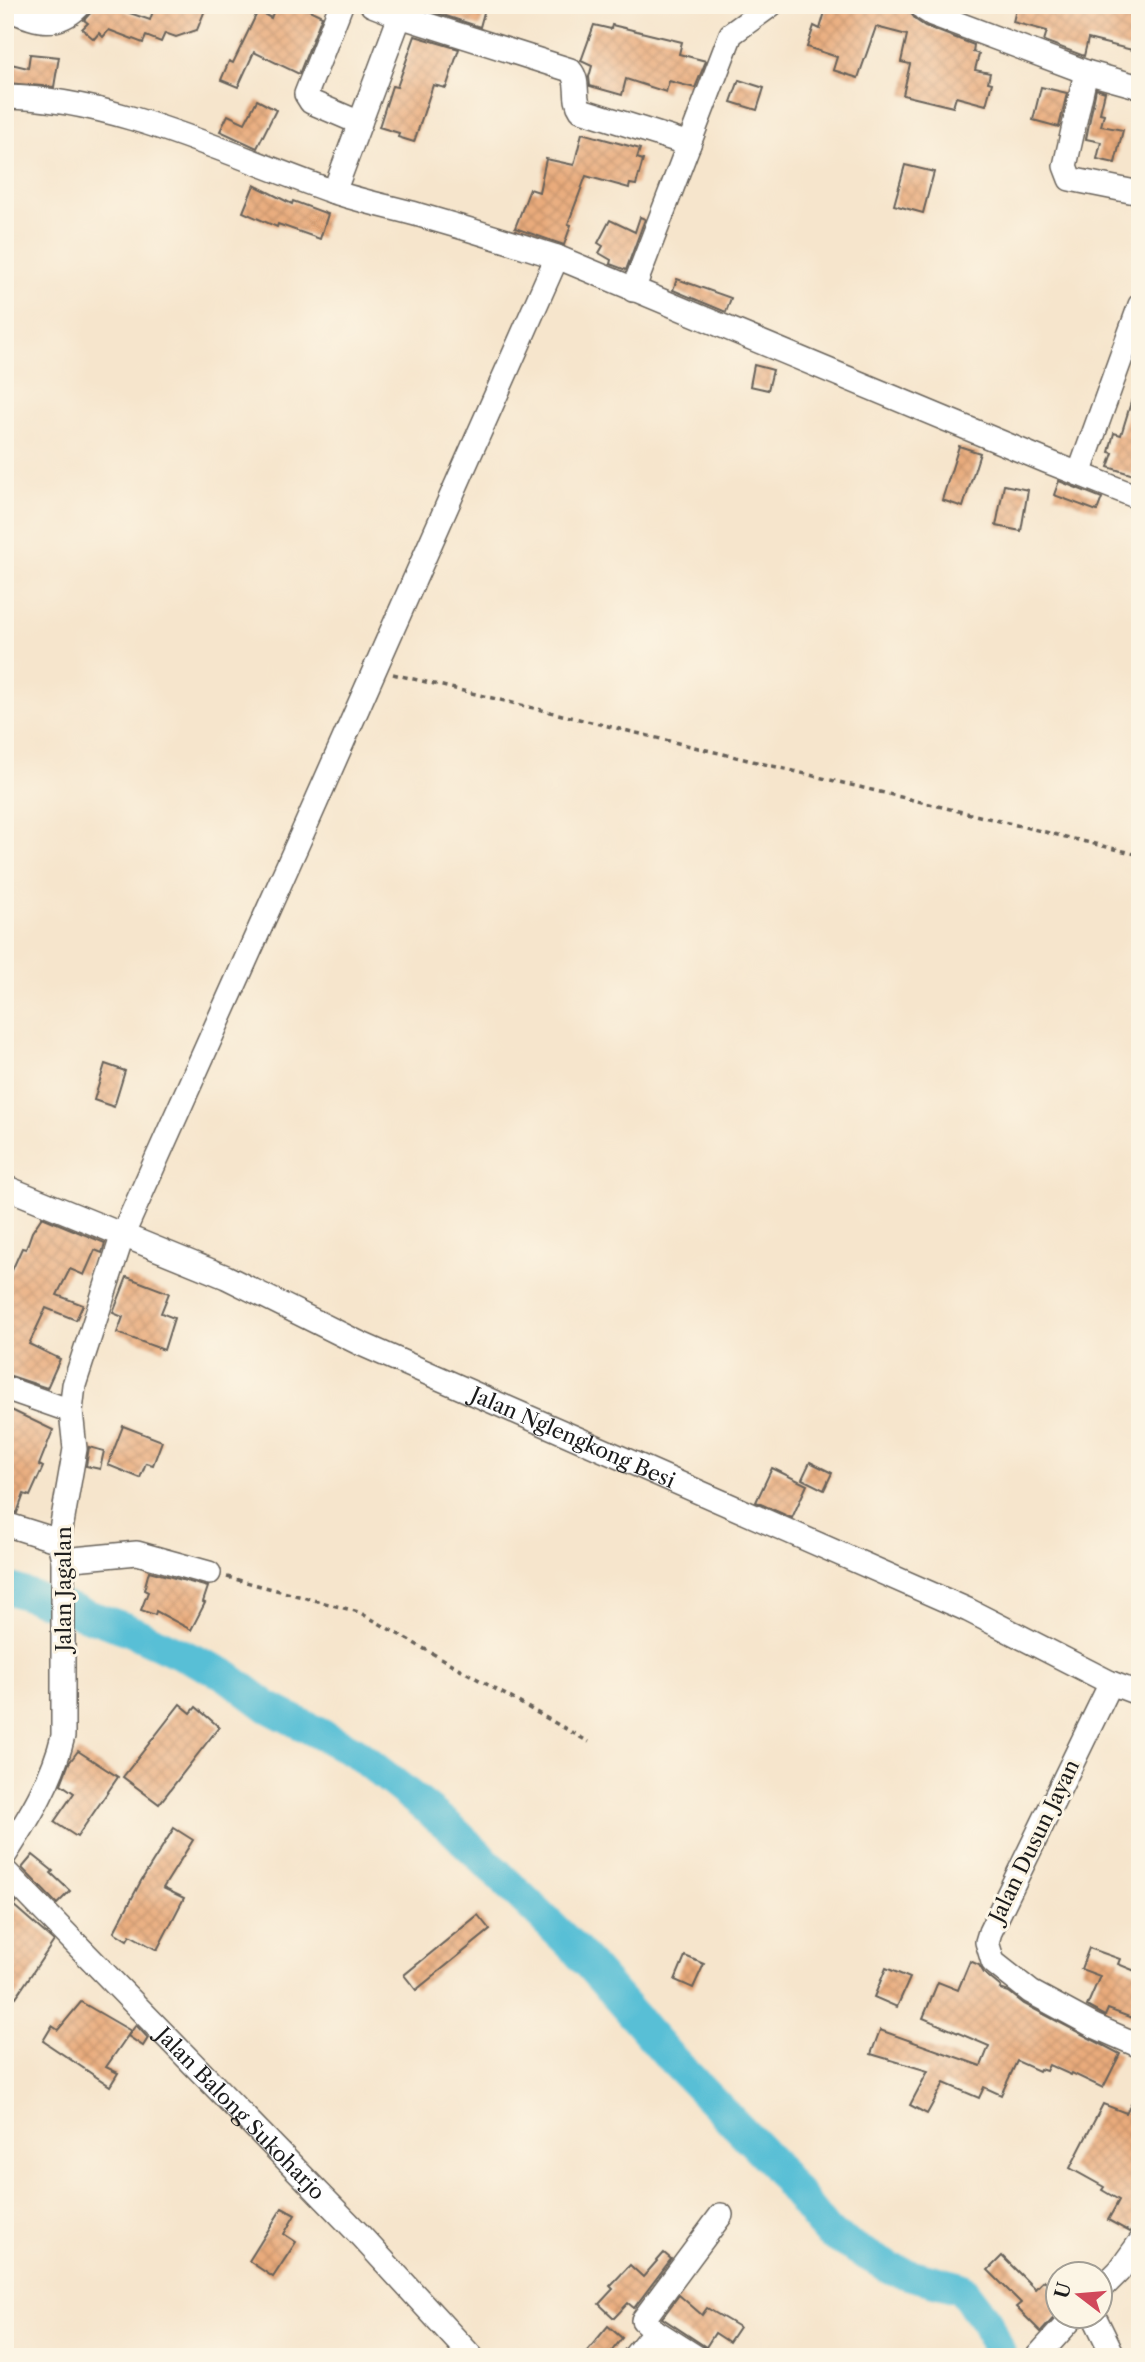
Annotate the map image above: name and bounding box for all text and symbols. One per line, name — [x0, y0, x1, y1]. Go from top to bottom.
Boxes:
street label: Jalan Nglengkong Besi — [464, 1380, 679, 1493]
street label: Jalan Jagalan — [51, 1526, 76, 1655]
street label: Jalan Dusun Jayan — [982, 1755, 1084, 1929]
street label: Jalan Balong Sukoharjo — [149, 2020, 330, 2204]
north arrow — [1044, 2260, 1114, 2330]
text: U — [1050, 2279, 1076, 2301]

